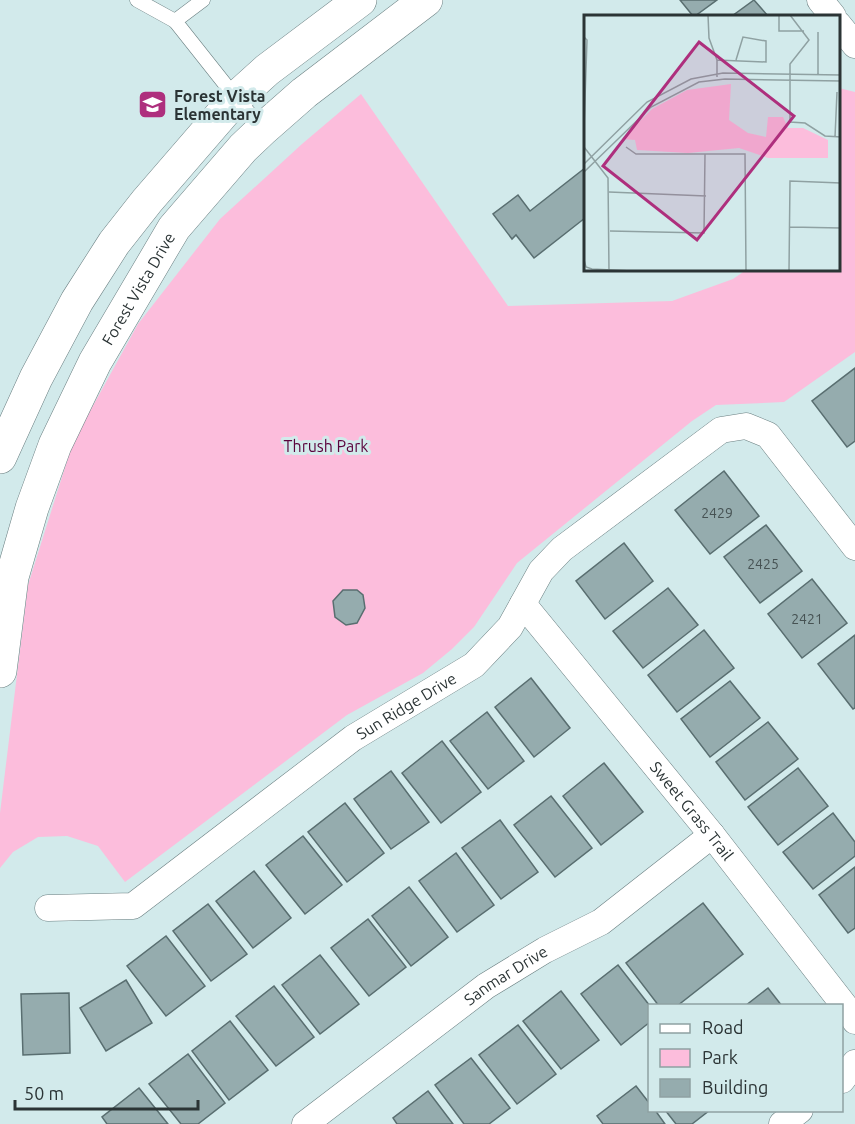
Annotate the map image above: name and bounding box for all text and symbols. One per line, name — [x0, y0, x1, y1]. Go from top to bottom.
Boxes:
inset map — [584, 15, 840, 272]
place label: Forest Vista Elementary — [174, 87, 265, 123]
school or university icon: Forest Vista Elementary — [137, 89, 169, 121]
street label: Forest Vista Drive — [98, 229, 178, 348]
park label: Thrush Park — [284, 437, 368, 455]
house number: 2429 — [701, 505, 733, 521]
house number: 2425 — [747, 556, 779, 572]
house number: 2421 — [791, 611, 823, 627]
street label: Sun Ridge Drive — [353, 669, 459, 743]
street label: Sweet Grass Trail — [647, 758, 737, 864]
street label: Sanmar Drive — [460, 942, 551, 1009]
legend — [648, 1004, 843, 1112]
text: Road — [702, 1017, 744, 1037]
text: Park — [702, 1047, 738, 1067]
scale bar — [15, 1073, 198, 1111]
text: Building — [702, 1077, 768, 1097]
text: 50 m — [24, 1083, 64, 1103]

